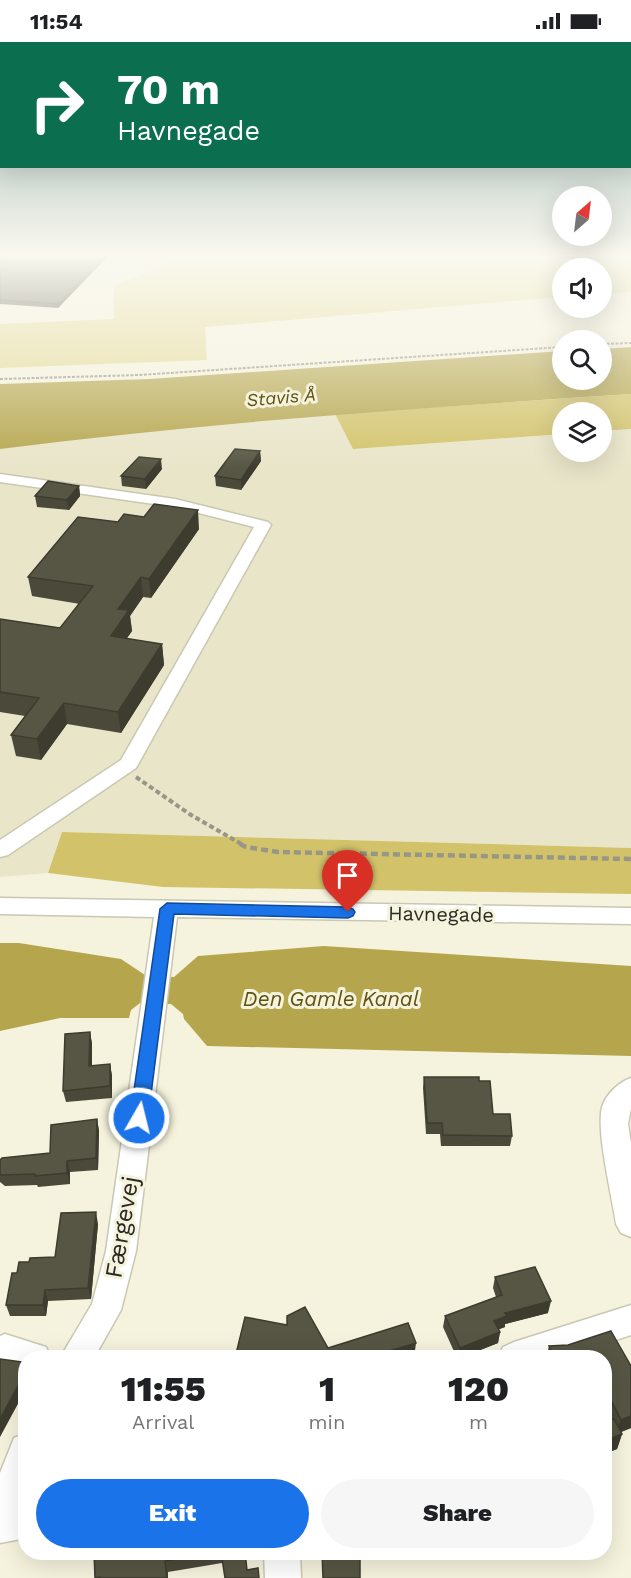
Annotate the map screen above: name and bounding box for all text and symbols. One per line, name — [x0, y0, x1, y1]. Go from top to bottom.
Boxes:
text: 11:54 — [30, 9, 83, 34]
text: 70 m — [117, 65, 220, 114]
icon: right — [18, 66, 96, 144]
text: Havnegade — [117, 115, 260, 147]
north arrow — [552, 186, 612, 246]
map controls — [552, 186, 612, 462]
button: sound — [552, 258, 612, 318]
button: search — [552, 330, 612, 390]
water label: Stavis Å — [245, 384, 317, 410]
button: layers — [552, 402, 612, 462]
pin — [322, 850, 373, 912]
icon: arrive — [331, 859, 364, 892]
street label: Havnegade — [388, 901, 494, 927]
water label: Den Gamle Kanal — [243, 986, 419, 1011]
position arrow — [107, 1086, 171, 1150]
street label: Færgevej — [99, 1174, 145, 1280]
text: 11:55 — [121, 1368, 206, 1410]
text: 1 — [319, 1368, 335, 1410]
text: 120 — [448, 1368, 509, 1410]
text: Arrival — [132, 1410, 194, 1434]
text: min — [309, 1410, 345, 1434]
text: m — [469, 1410, 488, 1434]
button: Exit — [36, 1479, 309, 1548]
button: Share — [321, 1479, 594, 1548]

